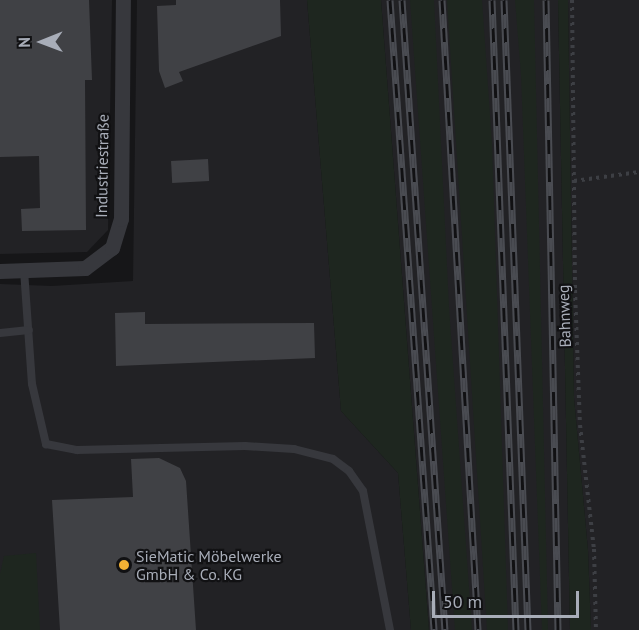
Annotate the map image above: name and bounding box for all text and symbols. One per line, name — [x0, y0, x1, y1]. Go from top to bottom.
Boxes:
north arrow — [12, 12, 72, 72]
text: N — [14, 37, 34, 48]
street label: Industriestraße — [91, 114, 113, 218]
street label: Bahnweg — [553, 284, 575, 348]
place label: SieMatic Möbelwerke GmbH & Co. KG — [136, 546, 282, 584]
marker: SieMatic Möbelwerke GmbH & Co. KG — [117, 558, 131, 572]
scale bar — [435, 579, 582, 617]
text: 50 m — [443, 590, 482, 613]

